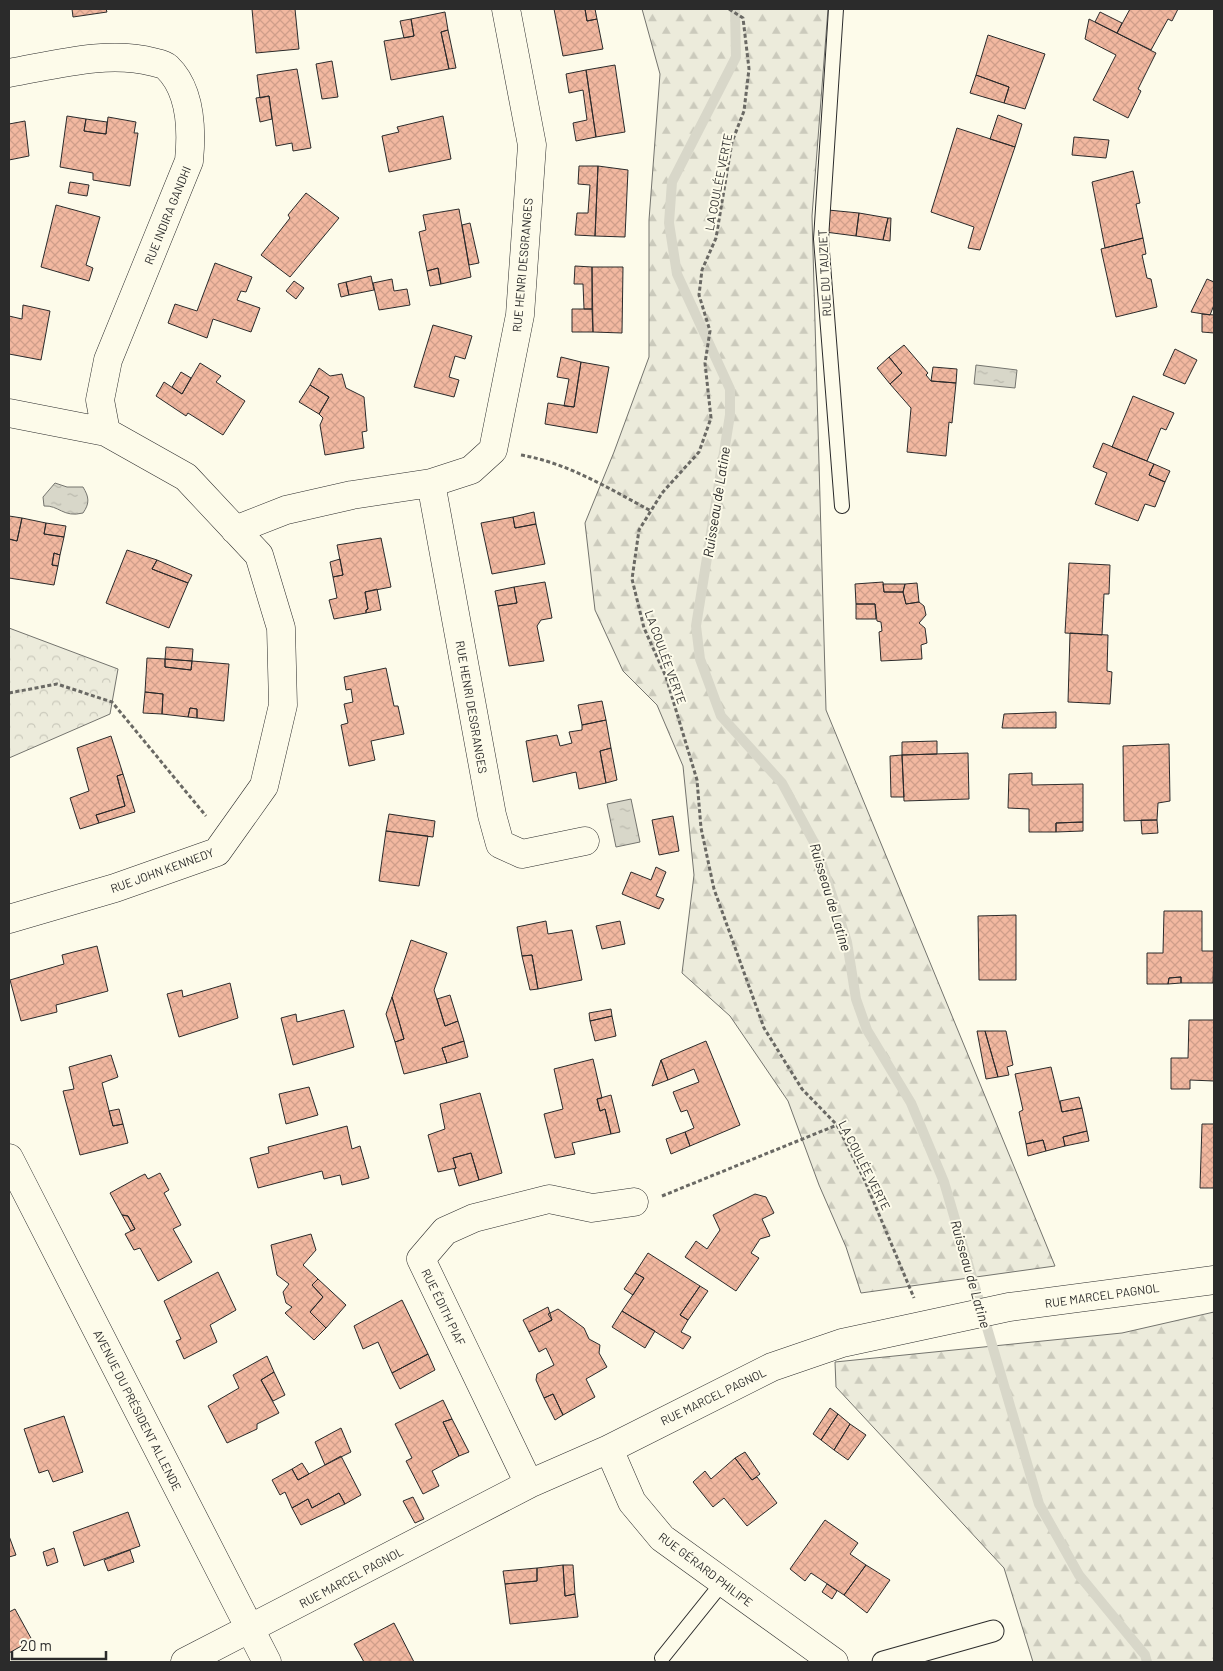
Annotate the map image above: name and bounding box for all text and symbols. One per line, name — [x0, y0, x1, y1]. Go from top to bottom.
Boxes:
street label: LA COULÉE VERTE — [702, 132, 734, 232]
street label: RUE INDIRA GANDHI — [141, 164, 193, 266]
street label: RUE HENRI DESGRANGES — [509, 197, 535, 333]
street label: RUE DU TAUZIET — [815, 229, 833, 317]
water label: Ruisseau de Latine — [699, 445, 733, 559]
street label: LA COULÉE VERTE — [643, 608, 689, 706]
street label: RUE HENRI DESGRANGES — [453, 639, 491, 775]
water label: Ruisseau de Latine — [807, 841, 855, 953]
street label: RUE JOHN KENNEDY — [108, 845, 216, 895]
street label: LA COULÉE VERTE — [836, 1118, 894, 1212]
water label: Ruisseau de Latine — [947, 1218, 995, 1330]
street label: RUE ÉDITH PIAF — [419, 1266, 469, 1348]
street label: RUE MARCEL PAGNOL — [1044, 1280, 1160, 1310]
street label: AVENUE DU PRÉSIDENT ALLENDE — [91, 1327, 185, 1493]
street label: RUE MARCEL PAGNOL — [658, 1364, 768, 1428]
street label: RUE GÉRARD PHILIPE — [656, 1529, 756, 1609]
street label: RUE MARCEL PAGNOL — [297, 1544, 405, 1610]
scale bar — [12, 1628, 106, 1660]
text: 20 m — [20, 1636, 52, 1654]

